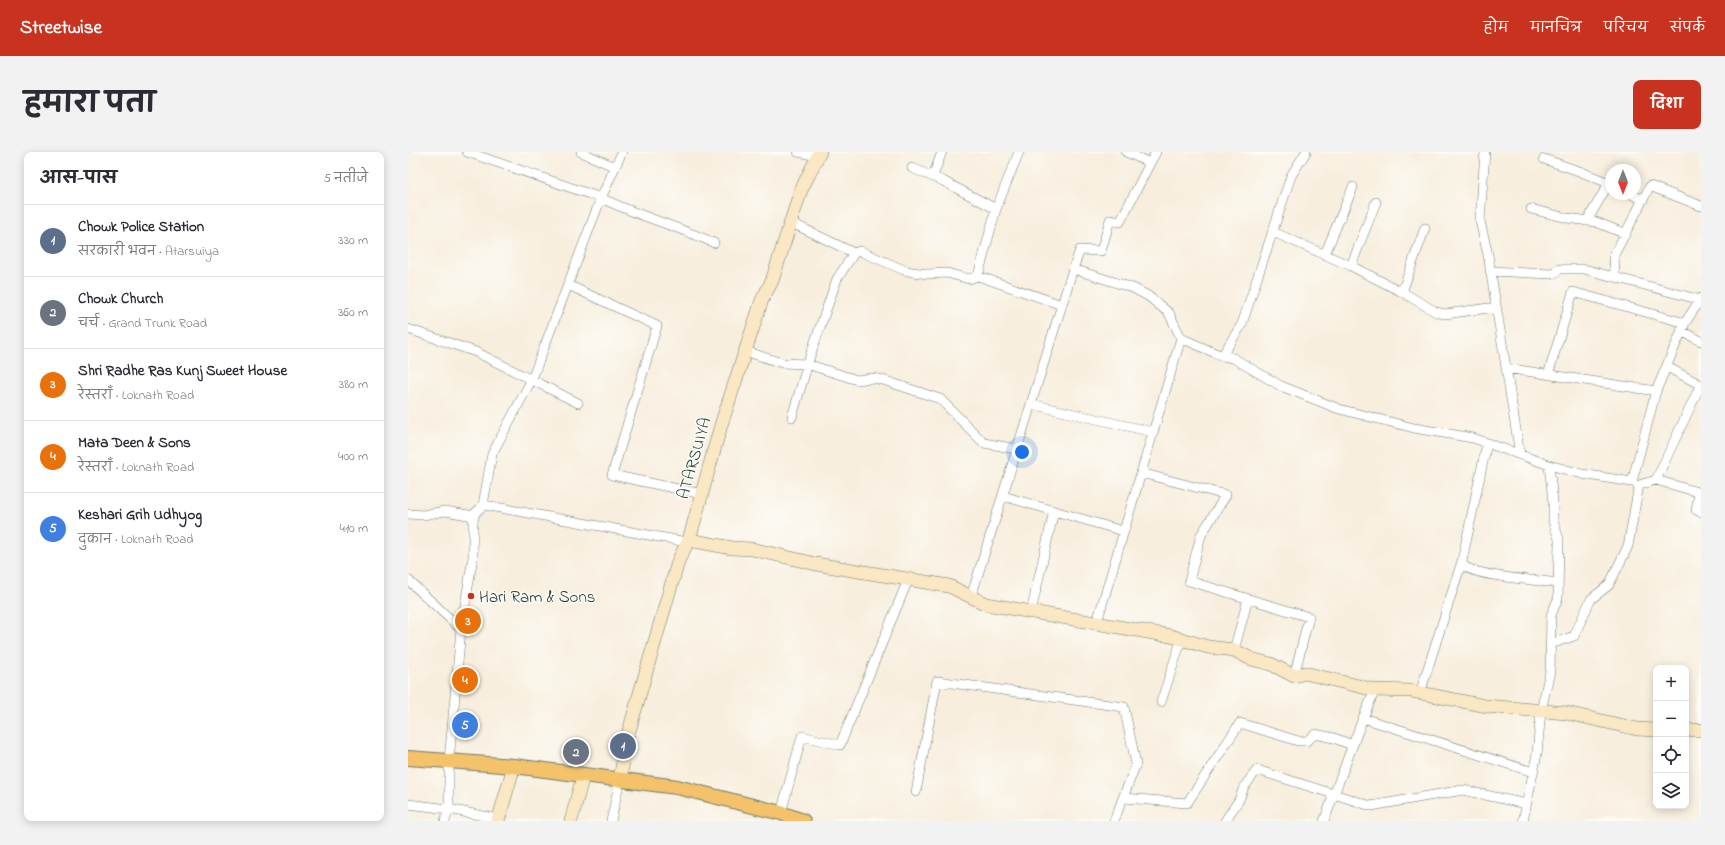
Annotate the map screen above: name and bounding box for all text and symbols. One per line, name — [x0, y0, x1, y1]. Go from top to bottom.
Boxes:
text: Streetwise — [20, 15, 102, 42]
text: होम — [1484, 18, 1508, 39]
text: मानचित्र — [1530, 18, 1582, 39]
text: परिचय — [1604, 18, 1648, 39]
text: संपर्क — [1670, 18, 1705, 39]
button: दिशा — [1633, 80, 1701, 129]
text: हमारा पता — [24, 85, 155, 126]
north arrow — [1605, 164, 1641, 200]
text: आस-पास — [40, 166, 117, 191]
text: 5 नतीजे — [324, 169, 368, 188]
text: Chowk Police Station — [78, 216, 204, 238]
text: 1 — [51, 231, 55, 250]
text: 330 m — [338, 231, 368, 250]
text: सरकारी भवन · Atarsuiya — [78, 242, 219, 261]
text: Chowk Church — [78, 288, 163, 310]
text: 2 — [50, 303, 56, 322]
text: 360 m — [338, 303, 368, 322]
text: चर्च · Grand Trunk Road — [78, 314, 207, 333]
text: Shri Radhe Ras Kunj Sweet House — [78, 360, 287, 382]
text: 3 — [50, 375, 56, 394]
text: 380 m — [339, 375, 368, 394]
text: रेस्तराँ · Loknath Road — [78, 386, 194, 405]
street label: ATARSUIYA — [671, 415, 718, 502]
text: Mata Deen & Sons — [78, 432, 191, 454]
your location — [1012, 442, 1032, 462]
text: 4 — [50, 447, 56, 466]
text: 400 m — [338, 447, 368, 466]
text: रेस्तराँ · Loknath Road — [78, 458, 194, 477]
text: Keshari Grih Udhyog — [78, 504, 202, 526]
text: 5 — [49, 519, 57, 538]
text: 410 m — [340, 519, 368, 538]
text: दुकान · Loknath Road — [78, 530, 193, 549]
place label: Hari Ram & Sons — [479, 585, 595, 610]
marker: Hari Ram & Sons — [466, 591, 476, 601]
pin: 3 — [455, 606, 481, 636]
pin: 4 — [452, 665, 478, 695]
map controls — [1653, 665, 1689, 809]
button: + — [1653, 665, 1689, 701]
button: − — [1653, 701, 1689, 737]
pin: 5 — [452, 710, 478, 740]
pin: 1 — [610, 731, 636, 761]
pin: 2 — [563, 737, 589, 767]
button: locate — [1653, 737, 1689, 773]
button: layers — [1653, 773, 1689, 809]

